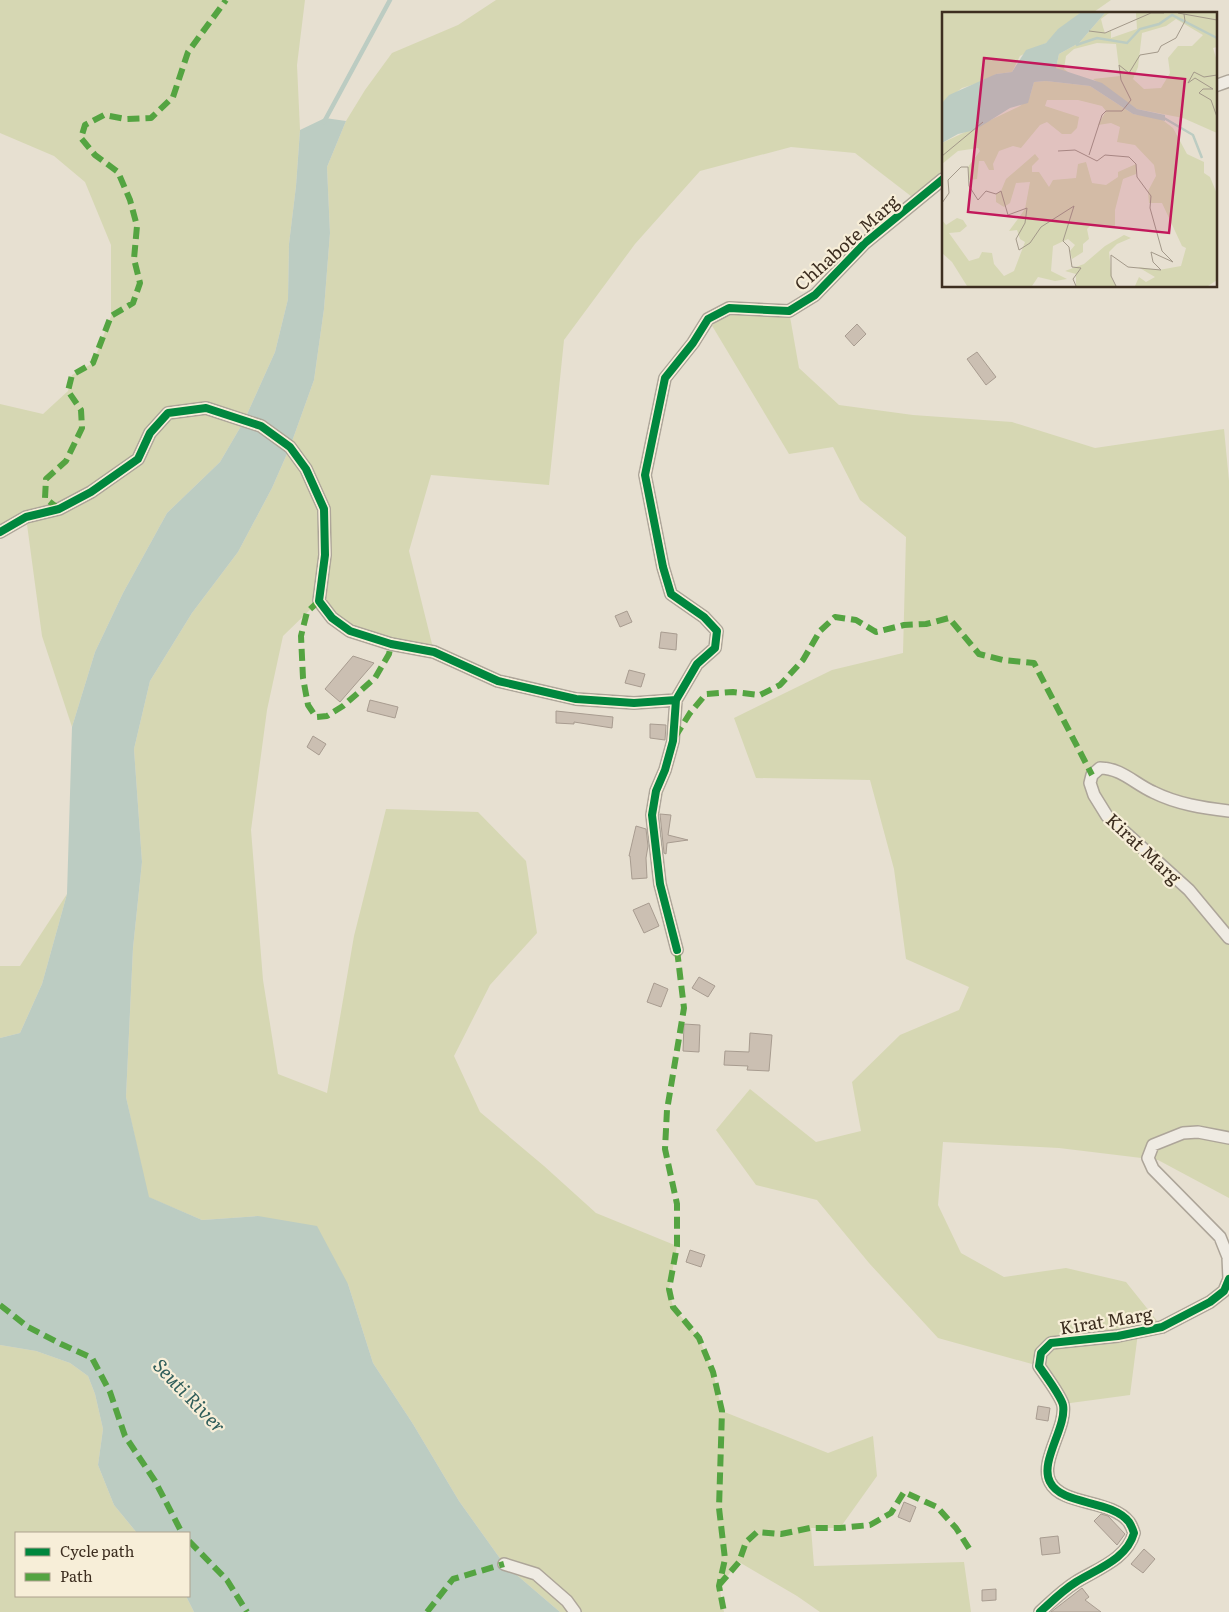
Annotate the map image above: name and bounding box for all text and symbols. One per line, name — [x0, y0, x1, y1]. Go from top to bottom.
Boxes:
inset map — [942, 12, 1216, 288]
street label: Chhabote Marg — [788, 187, 905, 296]
street label: Kirat Marg — [1100, 806, 1188, 891]
street label: Kirat Marg — [1058, 1299, 1155, 1341]
water label: Seuti River — [147, 1352, 233, 1439]
legend — [15, 1532, 190, 1597]
text: Cycle path — [60, 1539, 135, 1562]
text: Path — [60, 1564, 93, 1587]

